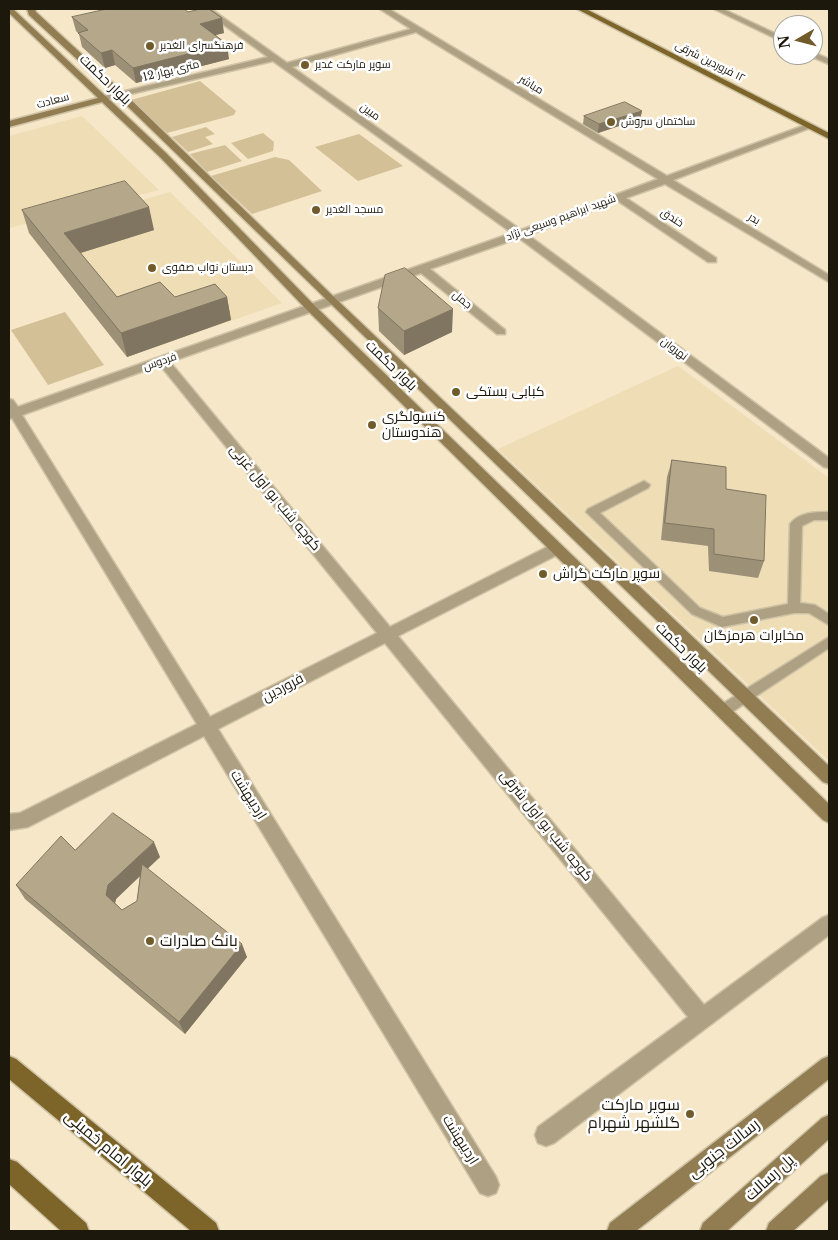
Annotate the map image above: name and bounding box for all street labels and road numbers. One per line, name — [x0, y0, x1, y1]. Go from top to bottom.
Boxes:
street label: ١٢ فروردین شرقی — [673, 39, 747, 85]
street label: بلوار حکمت — [76, 51, 134, 109]
street label: 12 متری بهار — [141, 58, 201, 84]
street label: مباشر — [517, 73, 545, 97]
street label: سعادت — [35, 90, 71, 112]
street label: مبین — [358, 100, 382, 124]
street label: شهید ابراهیم وسیعی نژاد — [504, 192, 618, 244]
street label: خندق — [658, 206, 686, 230]
street label: بدر — [746, 210, 762, 228]
street label: جمل — [450, 288, 474, 312]
street label: نهروان — [658, 335, 690, 363]
street label: بلوار حکمت — [362, 337, 420, 395]
street label: فردوس — [141, 350, 179, 374]
street label: کوچه شب بو اول غربی — [226, 442, 324, 554]
street label: بلوار حکمت — [652, 619, 710, 677]
street label: فروردین — [260, 670, 306, 706]
street label: اردیبهشت — [226, 767, 270, 823]
street label: کوچه شب بو اول شرقی — [496, 767, 596, 885]
street label: بلوار امام خمینی — [60, 1107, 156, 1191]
street label: اردیبهشت — [438, 1112, 482, 1168]
street label: رسالت جنوبی — [684, 1115, 764, 1183]
street label: پل رسالت — [741, 1151, 799, 1205]

